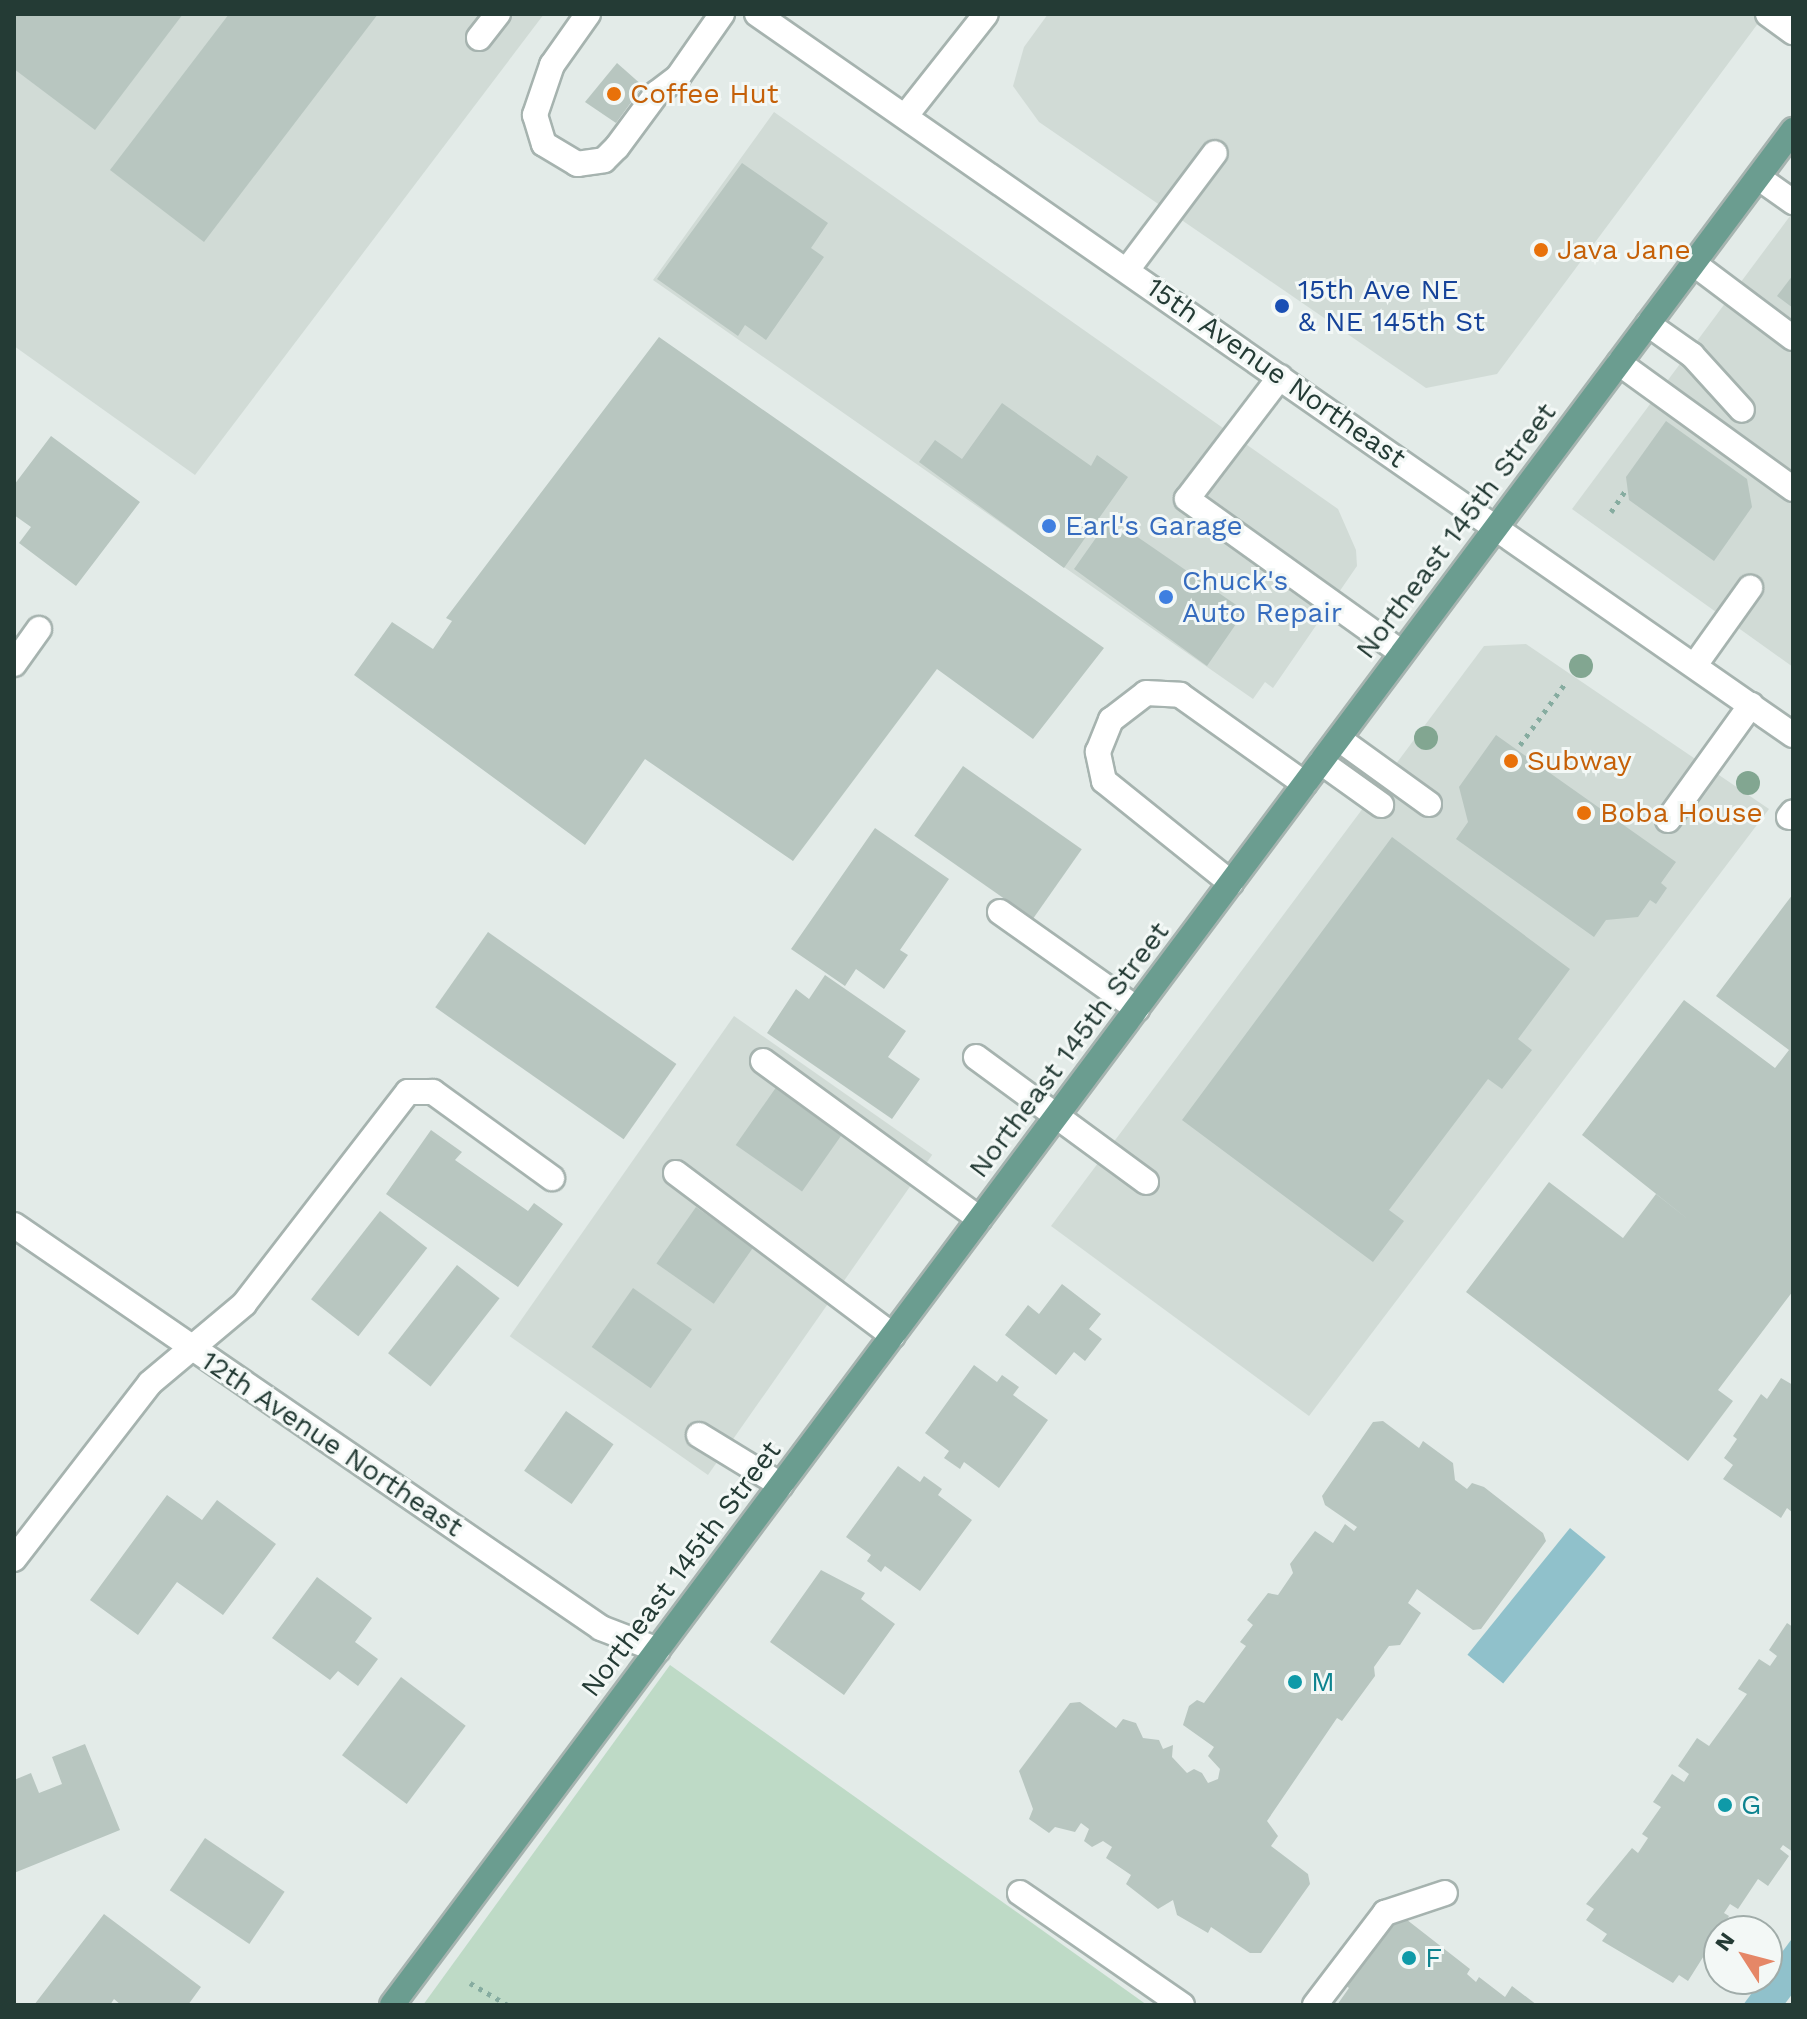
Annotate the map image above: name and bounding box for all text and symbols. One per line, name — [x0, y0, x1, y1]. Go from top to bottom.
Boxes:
place label: Coffee Hut — [630, 77, 779, 111]
marker: Coffee Hut — [605, 85, 623, 103]
place label: Java Jane — [1557, 233, 1692, 267]
marker: Java Jane — [1532, 241, 1550, 259]
street label: 15th Avenue Northeast — [1140, 270, 1412, 476]
place label: 15th Ave NE & NE 145th St — [1298, 273, 1486, 339]
marker: 15th Ave NE & NE 145th St — [1273, 297, 1291, 315]
street label: Northeast 145th Street — [1349, 396, 1563, 666]
place label: Earl's Garage — [1065, 509, 1243, 543]
marker: Earl's Garage — [1040, 517, 1058, 535]
place label: Chuck's Auto Repair — [1182, 564, 1342, 630]
marker: Chuck's Auto Repair — [1157, 588, 1175, 606]
place label: Subway — [1527, 744, 1632, 778]
marker: Subway — [1502, 752, 1520, 770]
place label: Boba House — [1600, 796, 1763, 830]
marker: Boba House — [1575, 804, 1593, 822]
street label: Northeast 145th Street — [962, 915, 1176, 1185]
street label: 12th Avenue Northeast — [194, 1343, 470, 1545]
street label: Northeast 145th Street — [574, 1434, 788, 1704]
place label: M — [1311, 1665, 1335, 1699]
marker: M — [1286, 1673, 1304, 1691]
place label: G — [1741, 1788, 1761, 1822]
marker: G — [1716, 1796, 1734, 1814]
north arrow — [1703, 1915, 1783, 1995]
text: N — [1710, 1928, 1740, 1956]
place label: F — [1425, 1941, 1442, 1975]
marker: F — [1400, 1949, 1418, 1967]

